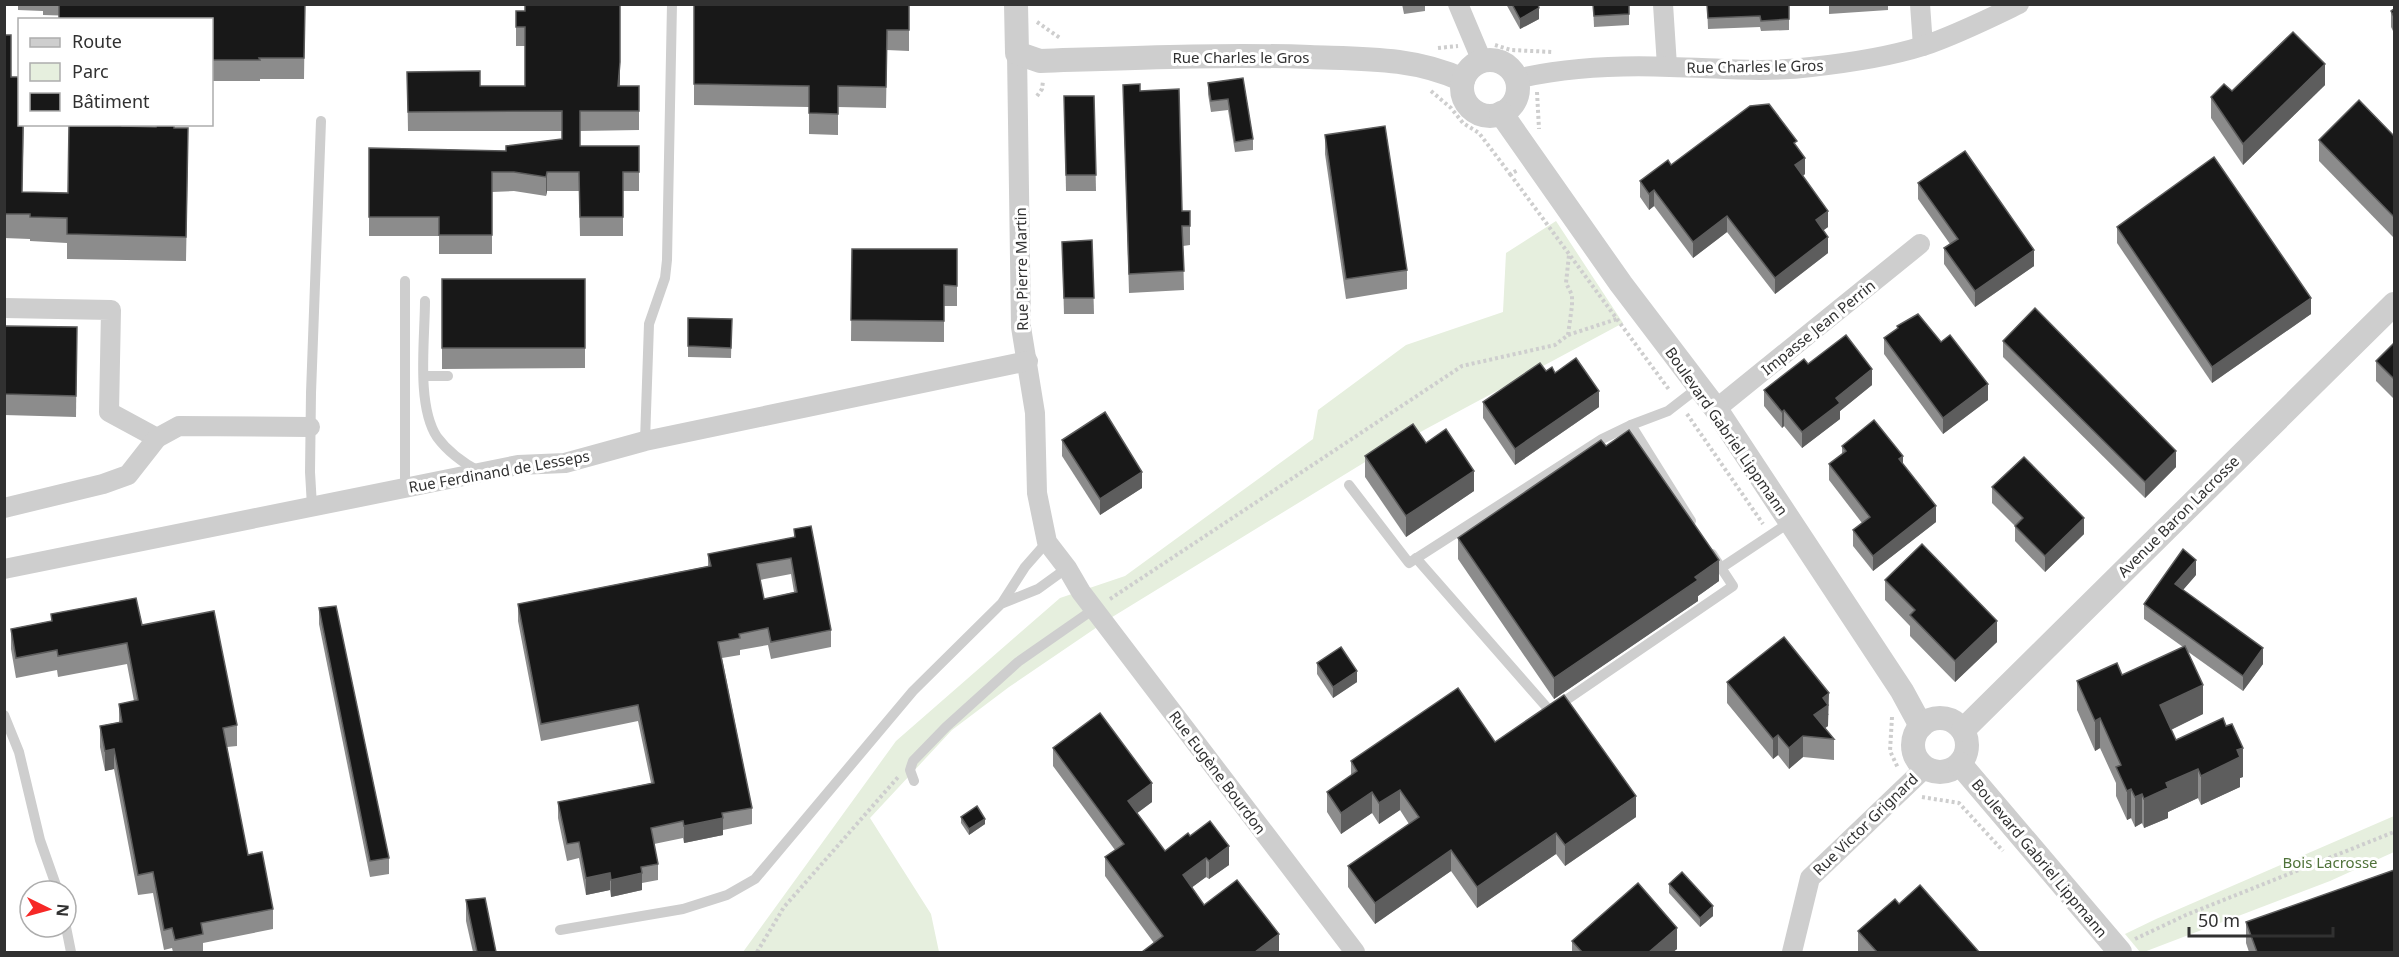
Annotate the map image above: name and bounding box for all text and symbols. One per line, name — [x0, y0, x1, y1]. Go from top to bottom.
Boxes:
legend — [18, 18, 213, 126]
text: Route — [72, 29, 122, 53]
street label: Rue Charles le Gros — [1172, 47, 1310, 67]
street label: Rue Charles le Gros — [1686, 55, 1824, 77]
text: Parc — [72, 59, 109, 83]
text: Bâtiment — [72, 89, 150, 113]
street label: Rue Pierre Martin — [1010, 207, 1032, 331]
street label: Impasse Jean Perrin — [1757, 275, 1879, 379]
street label: Boulevard Gabriel Lippmann — [1661, 343, 1793, 519]
street label: Rue Ferdinand de Lesseps — [407, 445, 591, 497]
street label: Avenue Baron Lacrosse — [2113, 451, 2243, 581]
street label: Rue Eugène Bourdon — [1165, 706, 1271, 838]
street label: Rue Victor Grignard — [1808, 769, 1922, 879]
street label: Boulevard Gabriel Lippmann — [1968, 775, 2112, 941]
park label: Bois Lacrosse — [2282, 852, 2378, 872]
north arrow — [18, 879, 78, 939]
scale bar — [2189, 900, 2333, 938]
text: N — [51, 903, 74, 918]
text: 50 m — [2198, 908, 2240, 932]

